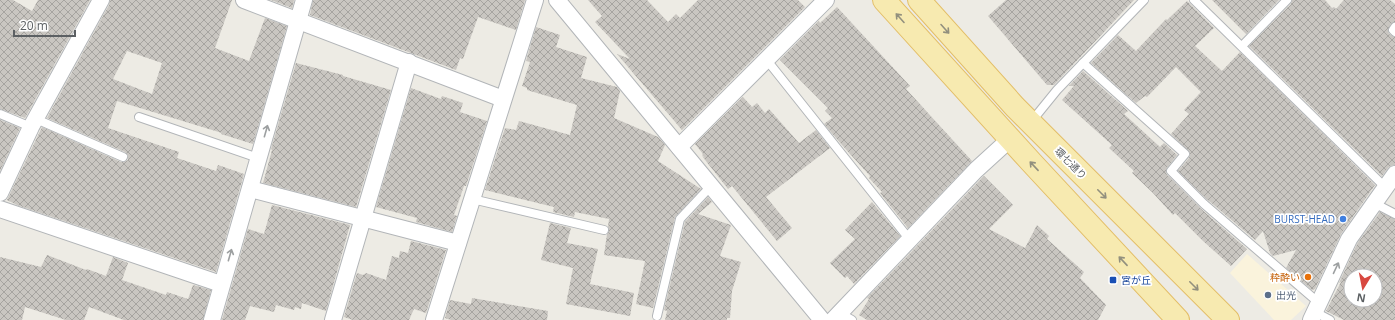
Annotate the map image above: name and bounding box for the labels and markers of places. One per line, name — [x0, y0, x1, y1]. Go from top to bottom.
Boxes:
place label: BURST-HEAD — [1274, 212, 1335, 226]
marker: BURST-HEAD — [1338, 214, 1348, 224]
place label: 粋酔い — [1270, 270, 1300, 284]
marker: 粋酔い — [1303, 272, 1313, 282]
place label: 宮が丘 — [1121, 273, 1151, 287]
marker: 宮が丘 — [1108, 275, 1118, 285]
place label: 出光 — [1276, 288, 1296, 302]
marker: 出光 — [1263, 290, 1273, 300]

